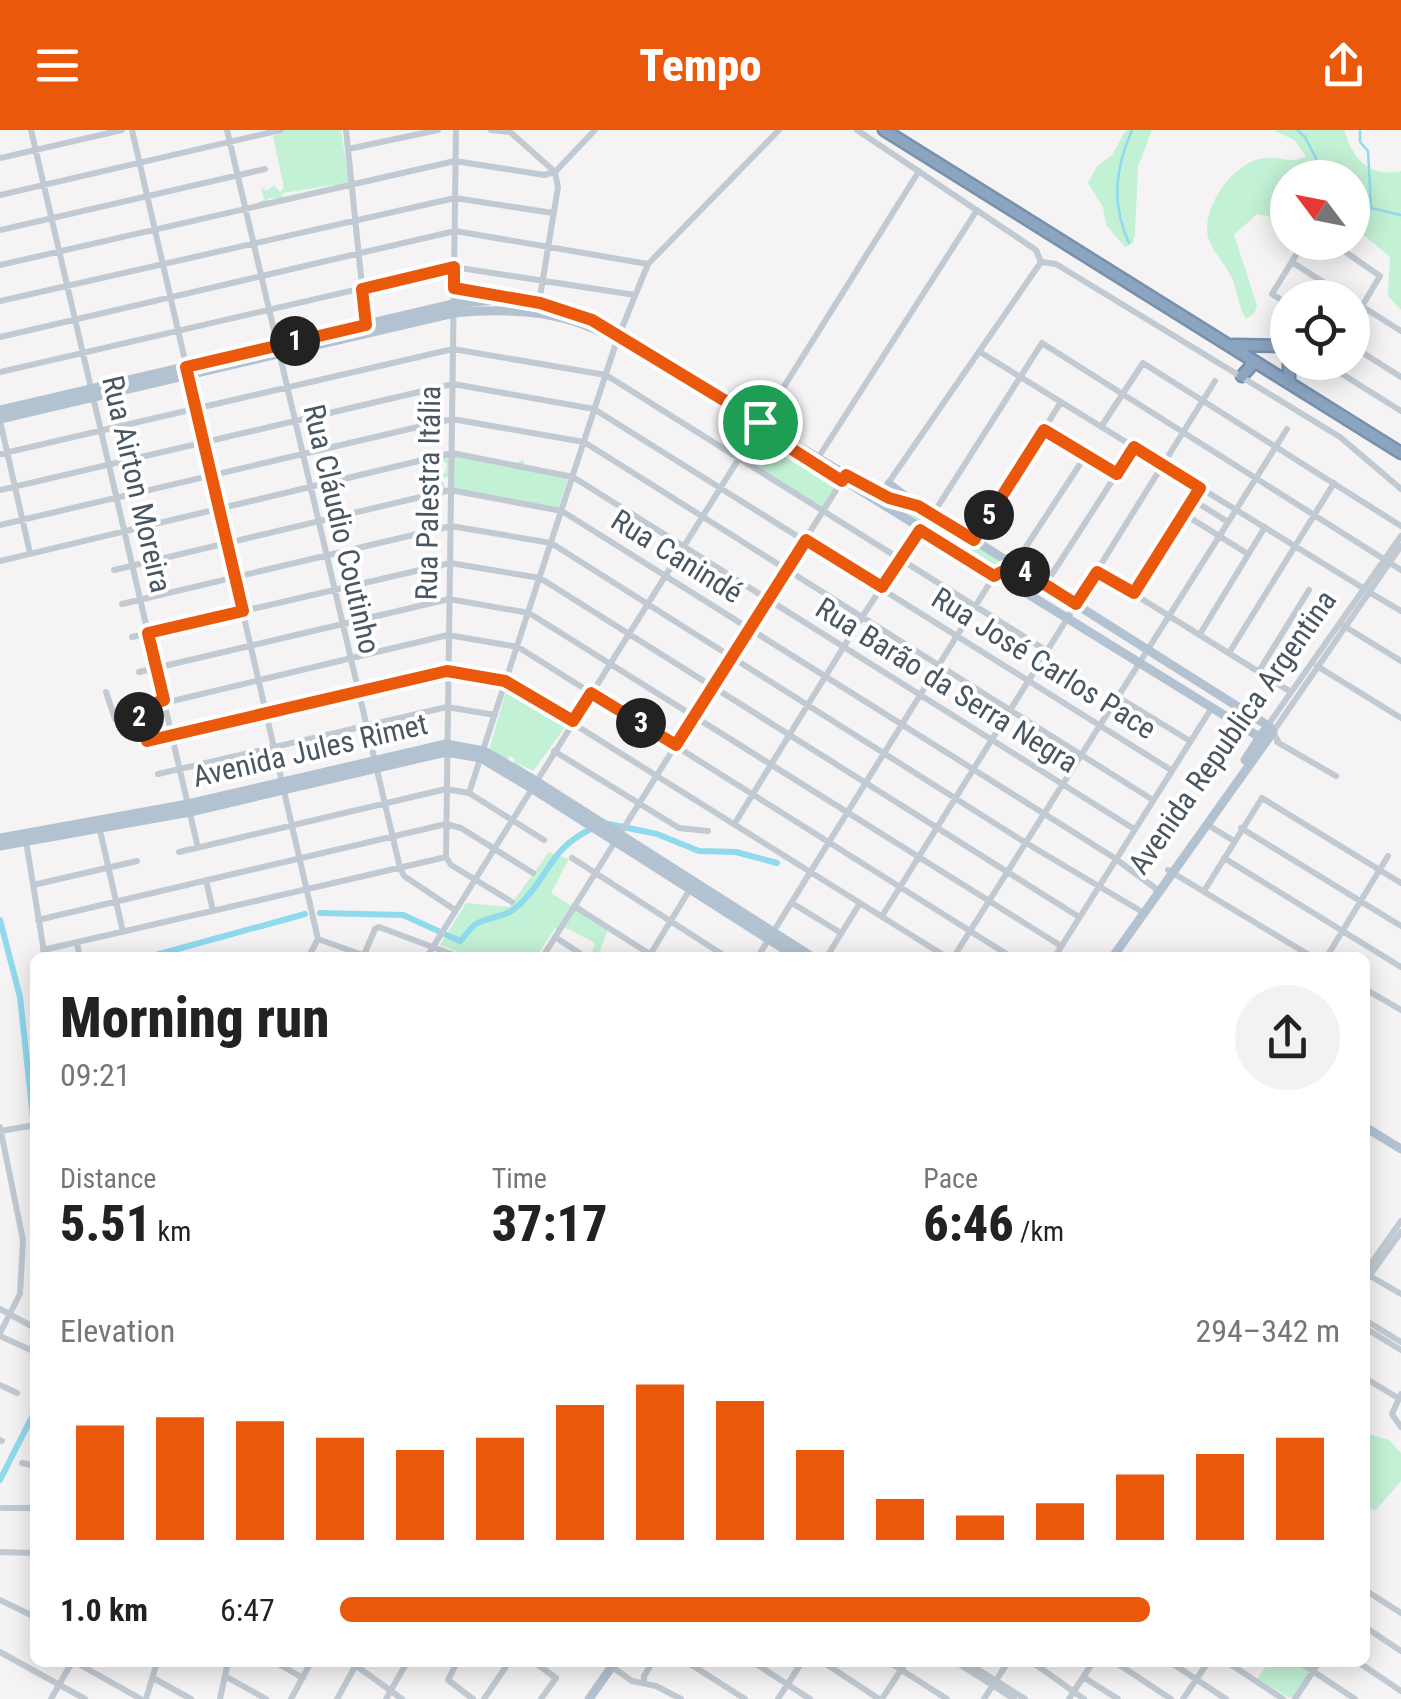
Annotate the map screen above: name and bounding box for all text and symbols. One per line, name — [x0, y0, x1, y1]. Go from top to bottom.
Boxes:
icon: menu — [30, 38, 85, 93]
icon: share — [1316, 38, 1371, 93]
text: Tempo — [639, 39, 762, 92]
north arrow — [1270, 160, 1370, 260]
map controls — [1270, 160, 1370, 380]
button: locate — [1270, 280, 1370, 380]
pin: 1 — [270, 316, 320, 366]
text: 1 — [288, 324, 302, 357]
street label: Rua Airton Moreira — [95, 372, 179, 596]
pin — [718, 380, 803, 465]
street label: Rua Palestra Itália — [409, 385, 447, 601]
icon: arrive — [733, 395, 788, 450]
street label: Rua Cláudio Coutinho — [296, 401, 388, 657]
pin: 5 — [964, 490, 1014, 540]
text: 5 — [982, 498, 996, 531]
street label: Rua Canindé — [605, 502, 749, 610]
pin: 4 — [1000, 547, 1050, 597]
text: 4 — [1018, 555, 1032, 588]
street label: Rua José Carlos Pace — [925, 580, 1163, 746]
street label: Avenida Republica Argentina — [1121, 584, 1343, 880]
street label: Rua Barão da Serra Negra — [810, 590, 1084, 780]
pin: 2 — [114, 692, 164, 742]
pin: 3 — [616, 698, 666, 748]
text: 2 — [132, 700, 146, 733]
street label: Avenida Jules Rimet — [189, 706, 431, 794]
text: 3 — [634, 706, 648, 739]
button: share — [1235, 985, 1340, 1090]
text: Morning run — [60, 986, 329, 1050]
text: 09:21 — [60, 1056, 131, 1094]
text: Distance — [60, 1162, 157, 1195]
text: Time — [492, 1162, 547, 1195]
text: Pace — [923, 1162, 978, 1195]
text: 5.51 — [60, 1195, 151, 1253]
text: 37:17 — [492, 1195, 607, 1253]
text: 6:46 — [923, 1195, 1014, 1253]
text: km — [151, 1215, 191, 1248]
text: /km — [1014, 1215, 1064, 1248]
text: Elevation — [60, 1312, 175, 1350]
text: 294–342 m — [1195, 1312, 1340, 1350]
text: 1.0 km — [60, 1591, 148, 1629]
text: 6:47 — [220, 1591, 275, 1629]

